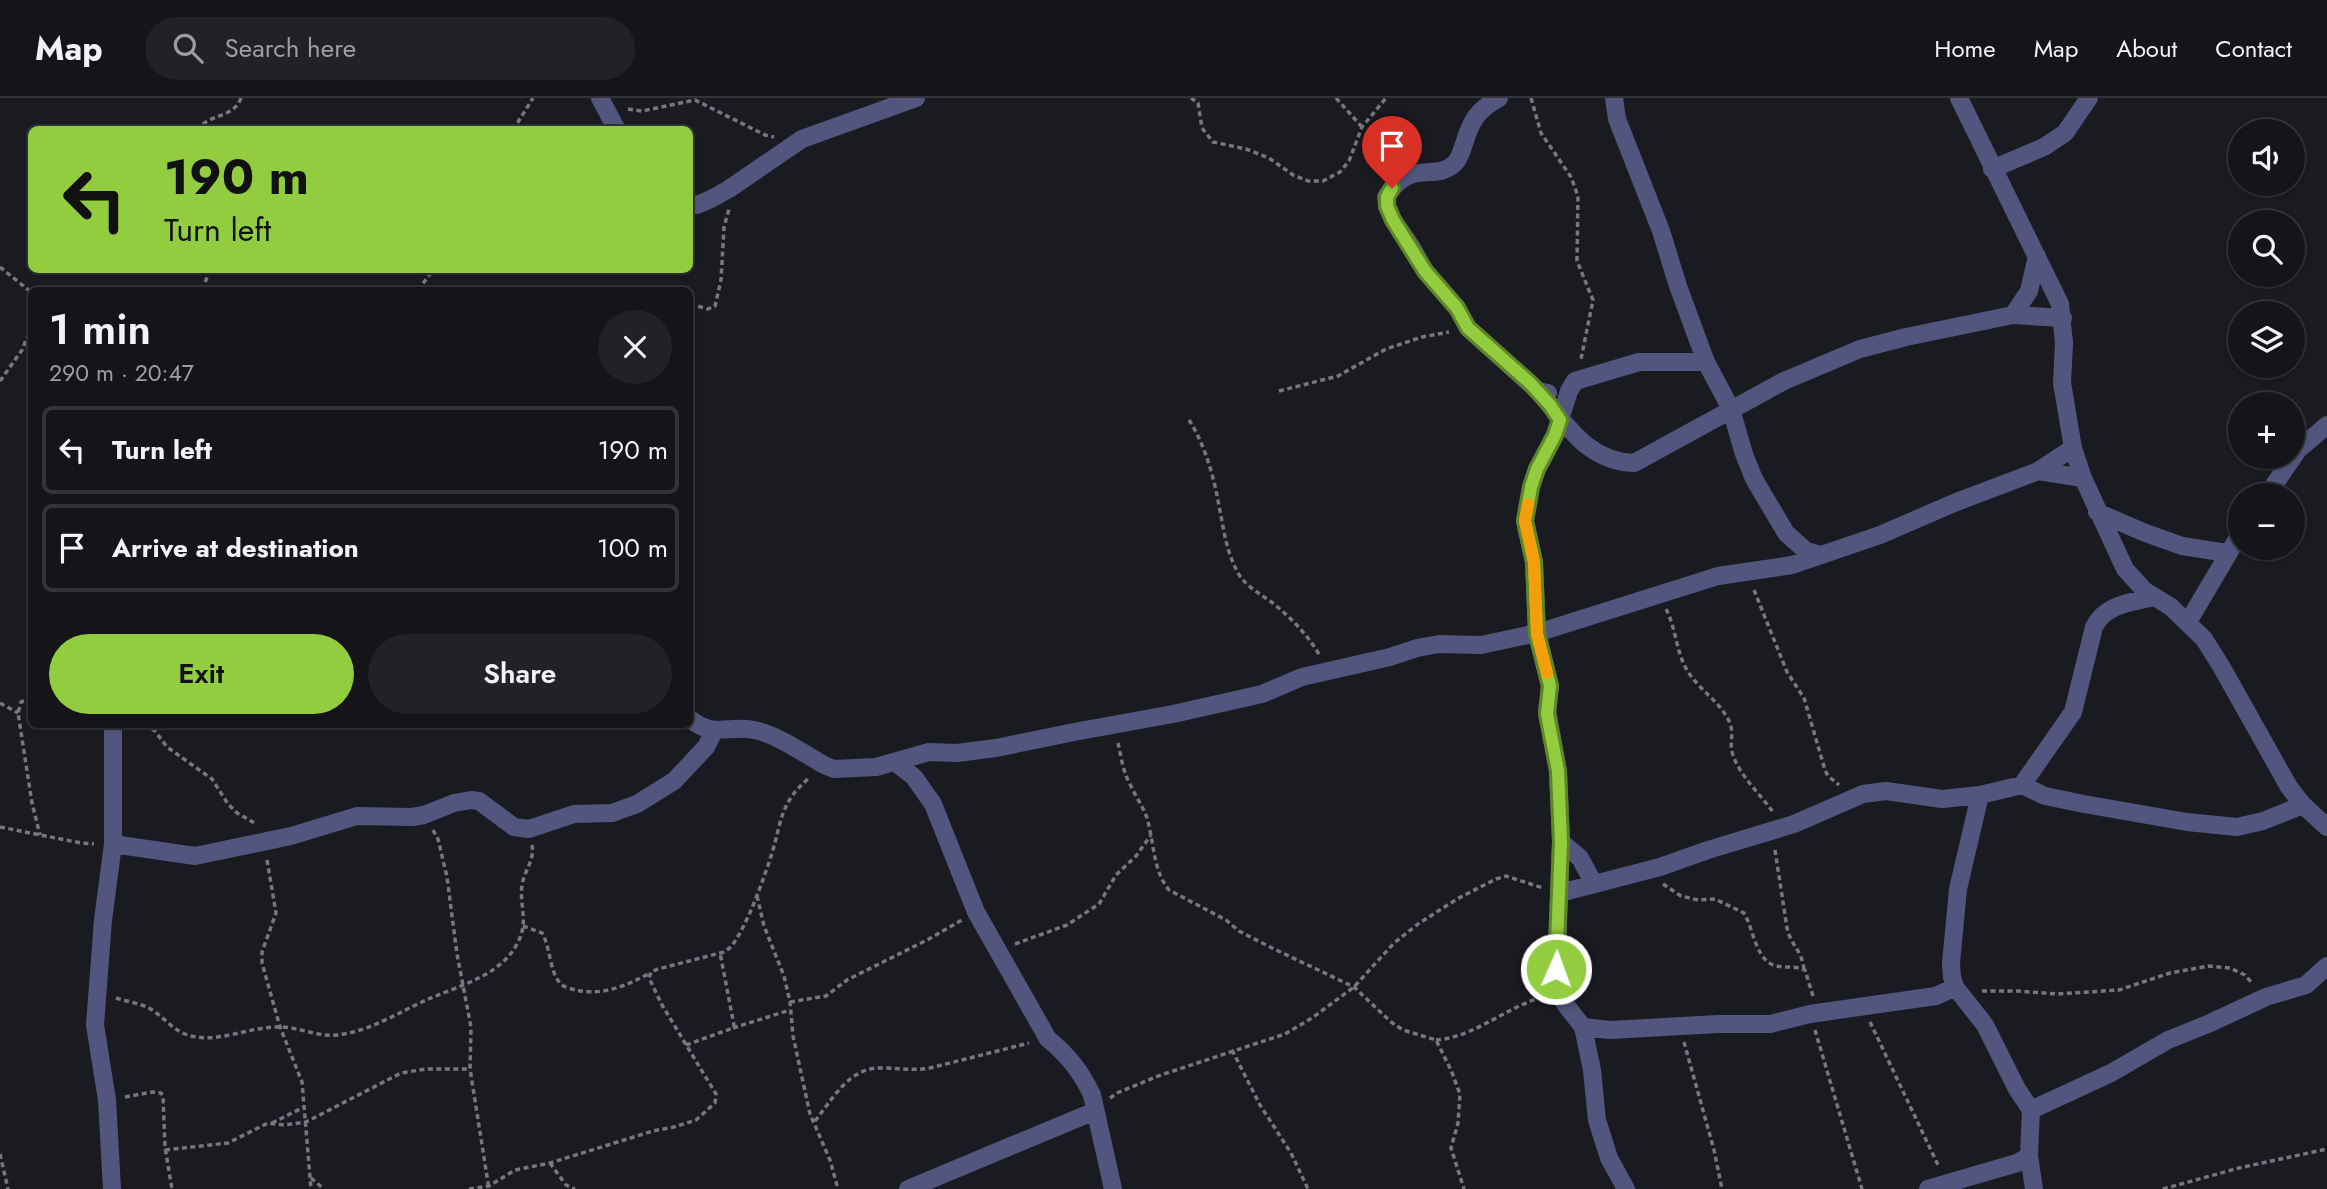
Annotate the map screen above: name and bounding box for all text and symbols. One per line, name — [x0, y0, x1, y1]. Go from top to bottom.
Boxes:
search box — [145, 17, 635, 80]
text: Map — [35, 25, 103, 72]
icon: search — [169, 29, 207, 67]
text: Search here — [225, 29, 356, 67]
text: Home — [1934, 31, 1996, 66]
text: Map — [2034, 31, 2078, 66]
text: About — [2116, 31, 2177, 66]
text: Contact — [2215, 31, 2292, 66]
pin — [1362, 116, 1422, 188]
map controls — [2228, 119, 2305, 560]
button: sound — [2228, 119, 2305, 196]
icon: arrive — [1373, 127, 1411, 165]
text: 190 m — [164, 142, 309, 212]
icon: left — [49, 154, 140, 245]
text: Turn left — [164, 207, 271, 253]
button: search — [2228, 210, 2305, 287]
text: 1 min — [49, 299, 151, 360]
button: layers — [2228, 301, 2305, 378]
button: close — [598, 310, 672, 384]
text: 290 m · 20:47 — [49, 356, 194, 390]
button: + — [2228, 392, 2305, 469]
icon: left — [53, 431, 91, 469]
text: Turn left — [112, 431, 212, 469]
text: 190 m — [598, 431, 668, 469]
button: − — [2228, 483, 2305, 560]
icon: arrive — [53, 529, 91, 567]
text: Arrive at destination — [112, 529, 359, 567]
text: 100 m — [597, 529, 668, 567]
button: Exit — [49, 634, 354, 714]
button: Share — [368, 634, 672, 714]
position arrow — [1519, 932, 1593, 1006]

